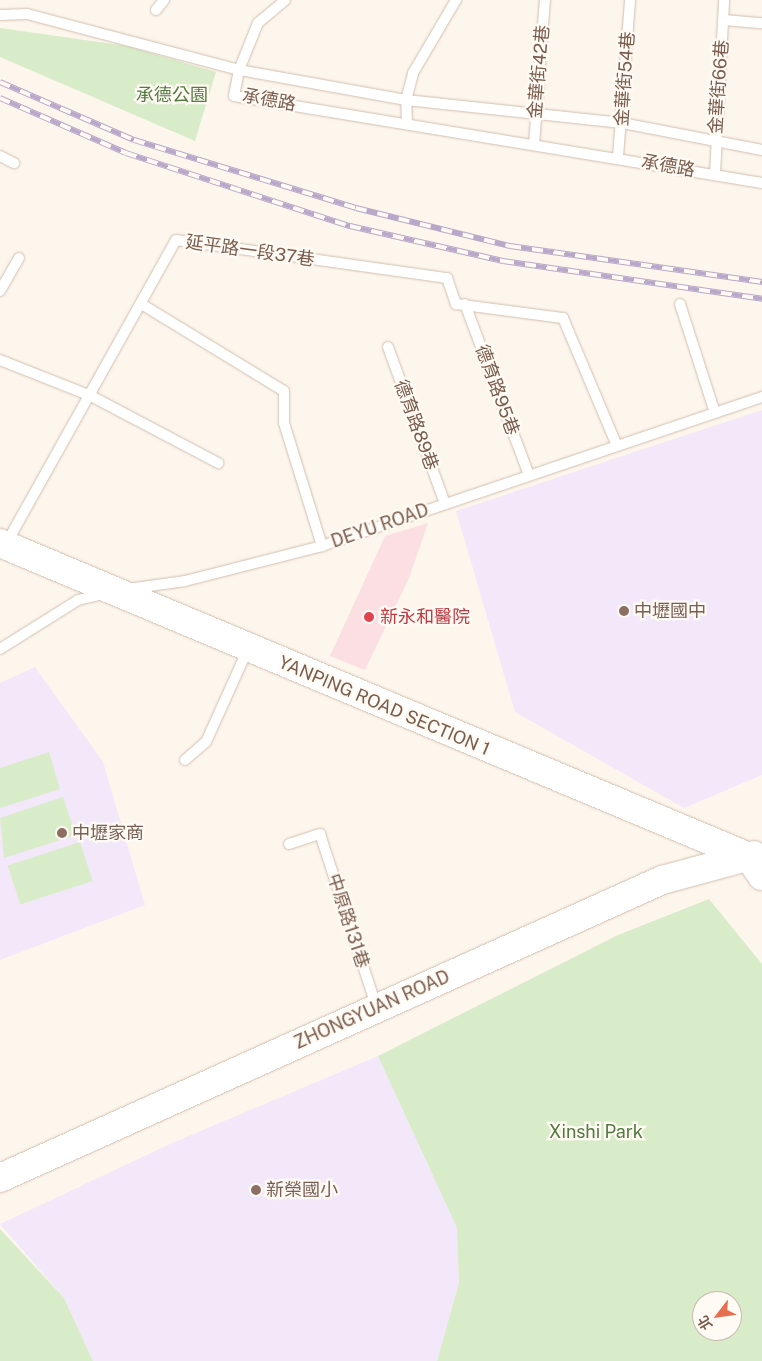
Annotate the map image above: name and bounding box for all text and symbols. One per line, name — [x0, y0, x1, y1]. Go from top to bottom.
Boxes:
street label: 金華街42巷 — [524, 24, 554, 120]
street label: 金華街54巷 — [611, 31, 639, 127]
street label: 金華街66巷 — [705, 39, 733, 135]
park label: 承德公園 — [136, 84, 208, 106]
street label: 承德路 — [241, 85, 297, 115]
street label: 承德路 — [640, 151, 696, 181]
street label: 延平路一段37巷 — [184, 231, 316, 271]
street label: 德育路95巷 — [471, 342, 523, 438]
street label: 德育路89巷 — [390, 377, 442, 473]
street label: DEYU ROAD — [328, 499, 432, 553]
place label: 中壢國中 — [634, 600, 706, 622]
marker: 中壢國中 — [618, 605, 630, 617]
place label: 新永和醫院 — [380, 606, 470, 628]
marker: 新永和醫院 — [362, 610, 376, 624]
street label: YANPING ROAD SECTION 1 — [275, 652, 493, 760]
place label: 中壢家商 — [72, 822, 144, 844]
marker: 中壢家商 — [56, 827, 68, 839]
street label: 中原路131巷 — [323, 871, 373, 971]
street label: ZHONGYUAN ROAD — [291, 966, 453, 1054]
park label: Xinshi Park — [549, 1121, 643, 1143]
place label: 新榮國小 — [266, 1179, 338, 1201]
marker: 新榮國小 — [250, 1184, 262, 1196]
north arrow — [692, 1291, 742, 1341]
text: 北 — [694, 1313, 715, 1333]

